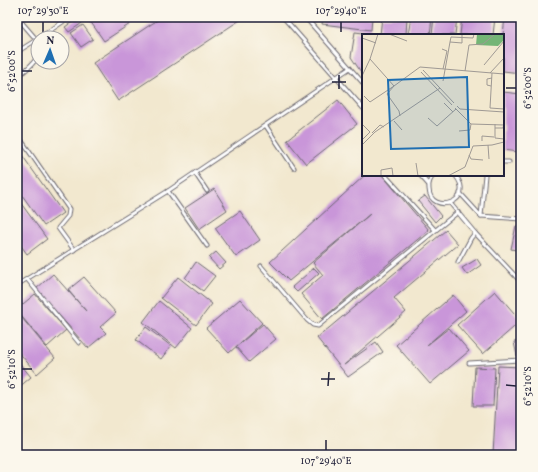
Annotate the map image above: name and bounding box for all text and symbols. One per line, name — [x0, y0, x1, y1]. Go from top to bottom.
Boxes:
text: 107°29'30"E — [18, 4, 68, 18]
text: 107°29'40"E — [316, 4, 366, 18]
north arrow — [30, 30, 70, 70]
text: N — [46, 34, 55, 49]
inset map — [362, 34, 504, 176]
text: 6°52'00"S — [5, 50, 19, 92]
text: 6°52'00"S — [521, 67, 535, 109]
text: 6°52'10"S — [5, 349, 19, 389]
text: 6°52'10"S — [521, 366, 535, 406]
text: 107°29'40"E — [301, 454, 351, 468]

